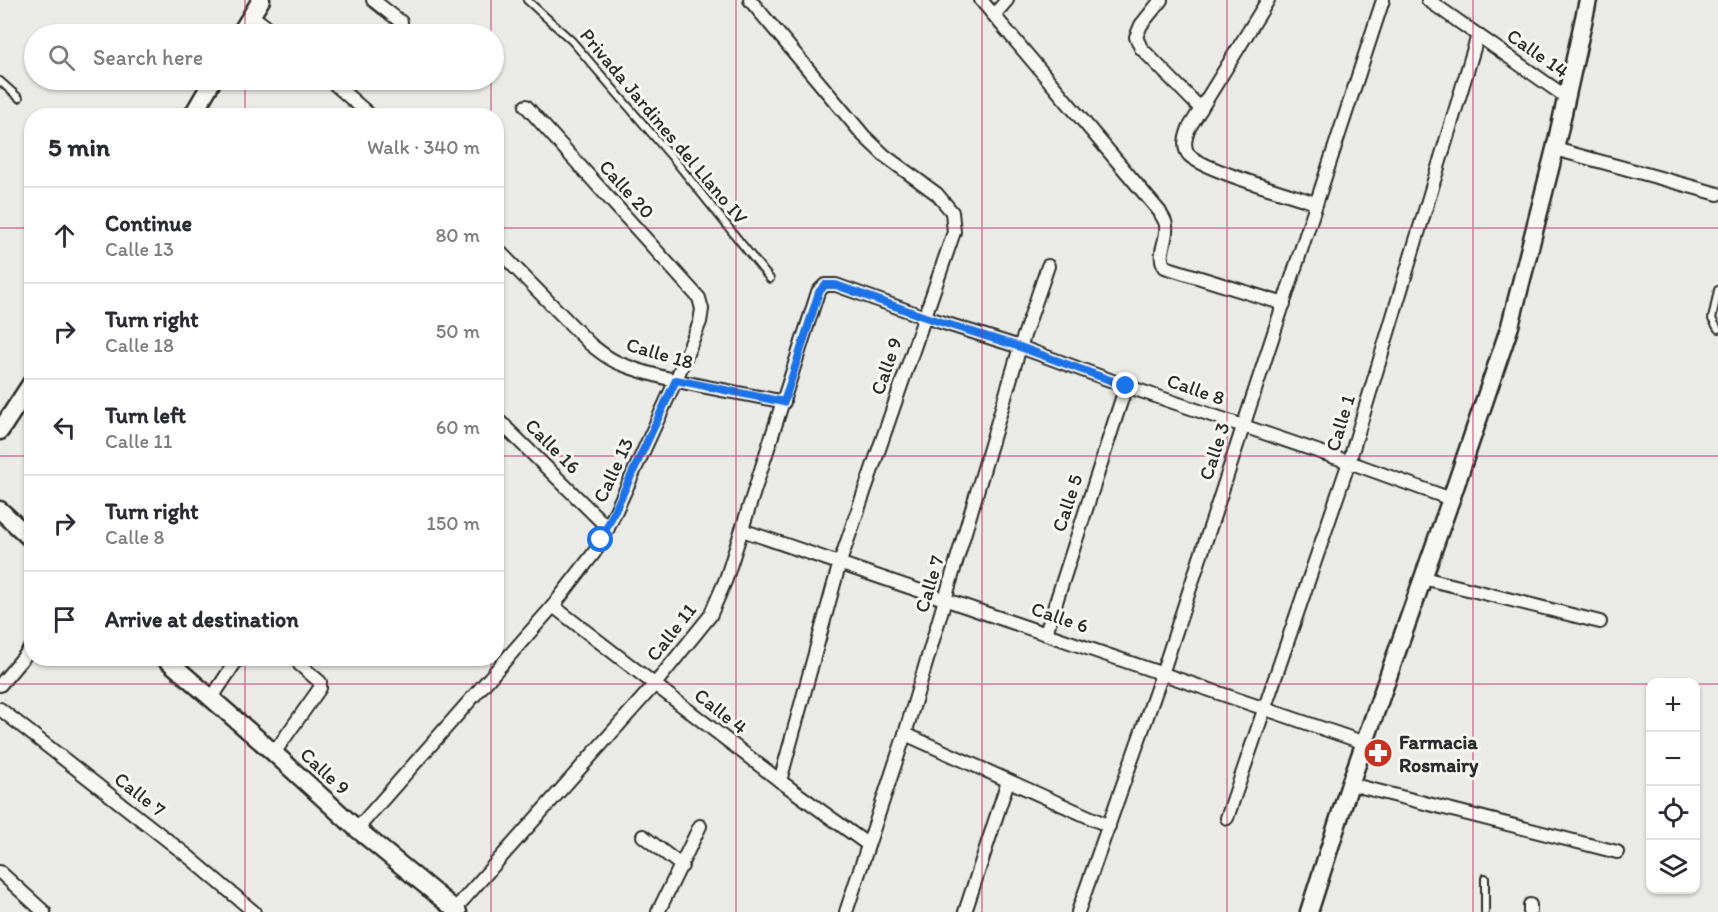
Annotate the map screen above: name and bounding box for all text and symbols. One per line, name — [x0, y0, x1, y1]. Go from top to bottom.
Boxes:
street label: Privada Jardines del Llano IV — [575, 23, 753, 229]
street label: Calle 14 — [1502, 23, 1574, 83]
search box — [24, 24, 504, 90]
icon: search — [45, 41, 78, 74]
text: Search here — [93, 44, 203, 71]
text: 5 min — [48, 131, 110, 163]
text: Walk · 340 m — [367, 135, 480, 159]
street label: Calle 20 — [594, 154, 660, 224]
text: Continue — [105, 210, 192, 237]
icon: ahead — [48, 219, 81, 252]
text: 80 m — [435, 223, 480, 247]
text: Calle 13 — [105, 237, 174, 261]
text: Turn right — [105, 306, 199, 333]
icon: right — [48, 315, 81, 348]
text: 50 m — [436, 319, 480, 343]
street label: Calle 18 — [624, 332, 696, 374]
text: Calle 18 — [105, 333, 174, 357]
street label: Calle 9 — [865, 334, 907, 398]
street label: Calle 8 — [1164, 368, 1228, 410]
route end — [1112, 372, 1138, 398]
street label: Calle 1 — [1320, 392, 1360, 454]
text: Turn left — [105, 402, 186, 429]
icon: left — [48, 411, 81, 444]
street label: Calle 16 — [520, 413, 586, 479]
text: 60 m — [436, 415, 480, 439]
street label: Calle 3 — [1193, 419, 1235, 483]
text: Calle 11 — [105, 429, 172, 453]
street label: Calle 13 — [588, 434, 638, 506]
street label: Calle 5 — [1046, 471, 1088, 535]
text: Turn right — [105, 498, 199, 525]
icon: right — [48, 507, 81, 540]
text: 150 m — [427, 511, 480, 535]
text: Calle 8 — [105, 525, 165, 549]
route start — [587, 526, 613, 552]
street label: Calle 7 — [909, 552, 949, 615]
street label: Calle 6 — [1028, 596, 1092, 638]
street label: Calle 11 — [641, 598, 701, 666]
icon: arrive — [48, 603, 81, 636]
text: Arrive at destination — [105, 606, 299, 633]
map controls — [1646, 678, 1700, 894]
button: + — [1646, 678, 1700, 732]
street label: Calle 4 — [690, 683, 752, 739]
place label: Farmacia Rosmairy — [1399, 730, 1479, 778]
button: − — [1646, 732, 1700, 786]
pharmacy icon: Farmacia Rosmairy — [1362, 737, 1394, 769]
street label: Calle 9 — [295, 742, 355, 800]
street label: Calle 7 — [110, 767, 171, 822]
button: locate — [1646, 786, 1700, 840]
button: layers — [1646, 840, 1700, 894]

